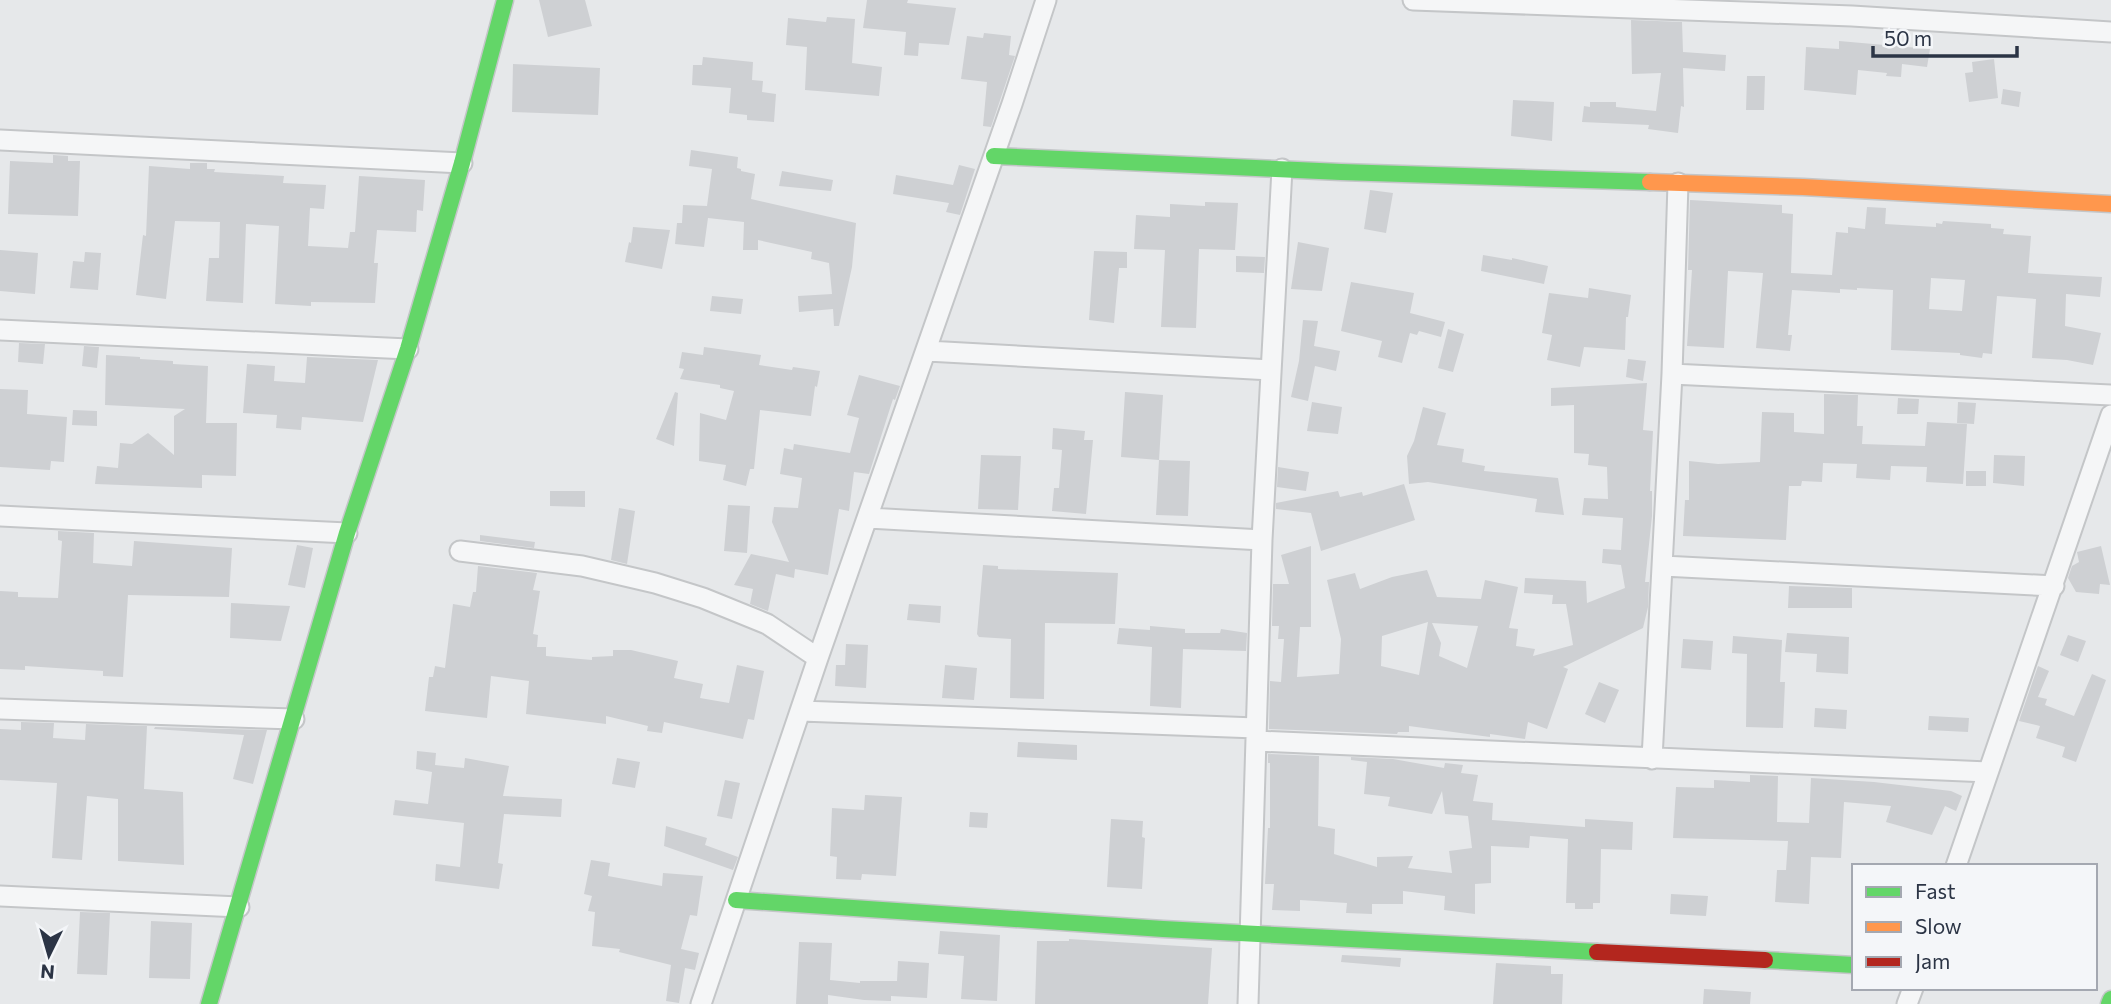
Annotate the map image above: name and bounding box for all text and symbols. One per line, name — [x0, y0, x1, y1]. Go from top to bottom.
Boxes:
scale bar — [1873, 14, 2016, 58]
text: 50 m — [1884, 25, 1932, 50]
legend — [1852, 864, 2097, 990]
text: Fast — [1915, 878, 1956, 903]
text: Slow — [1915, 913, 1962, 938]
north arrow — [14, 920, 84, 990]
text: Jam — [1915, 948, 1950, 973]
text: N — [39, 960, 56, 985]

